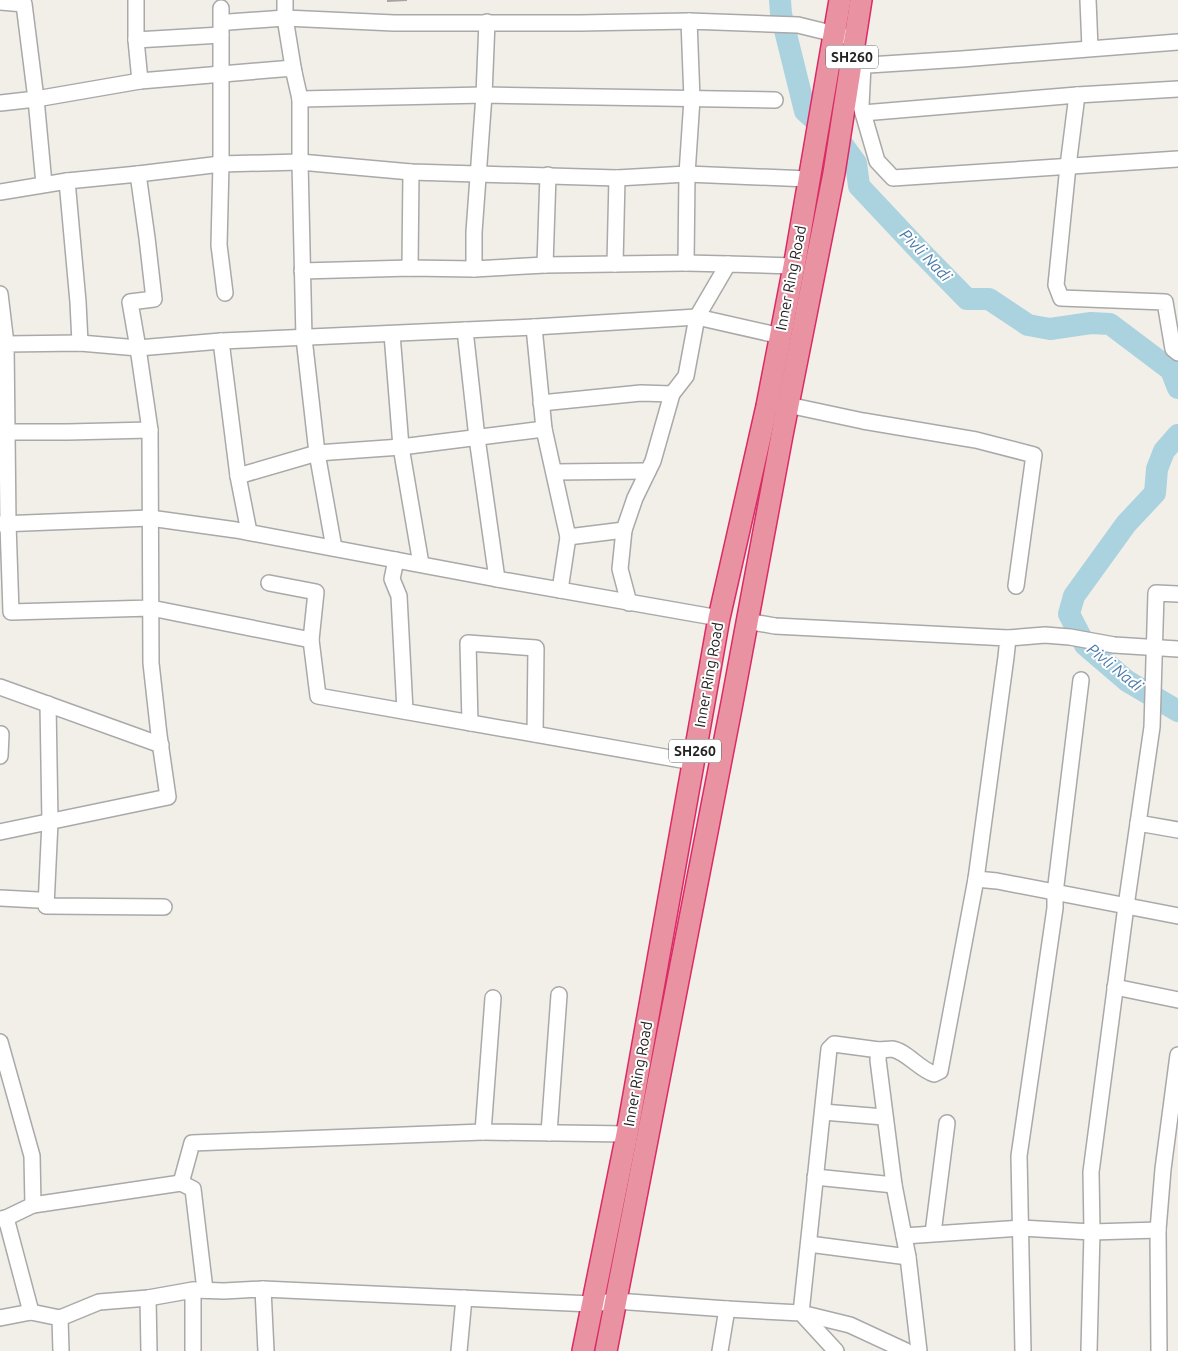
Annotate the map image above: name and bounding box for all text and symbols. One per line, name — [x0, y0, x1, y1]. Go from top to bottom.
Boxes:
road number: SH260 — [826, 46, 878, 68]
street label: Inner Ring Road — [772, 224, 809, 332]
water label: Pivli Nadi — [897, 225, 956, 286]
street label: Inner Ring Road — [691, 621, 726, 729]
water label: Pivli Nadi — [1084, 639, 1147, 695]
road number: SH260 — [669, 739, 721, 762]
street label: Inner Ring Road — [620, 1020, 655, 1128]

